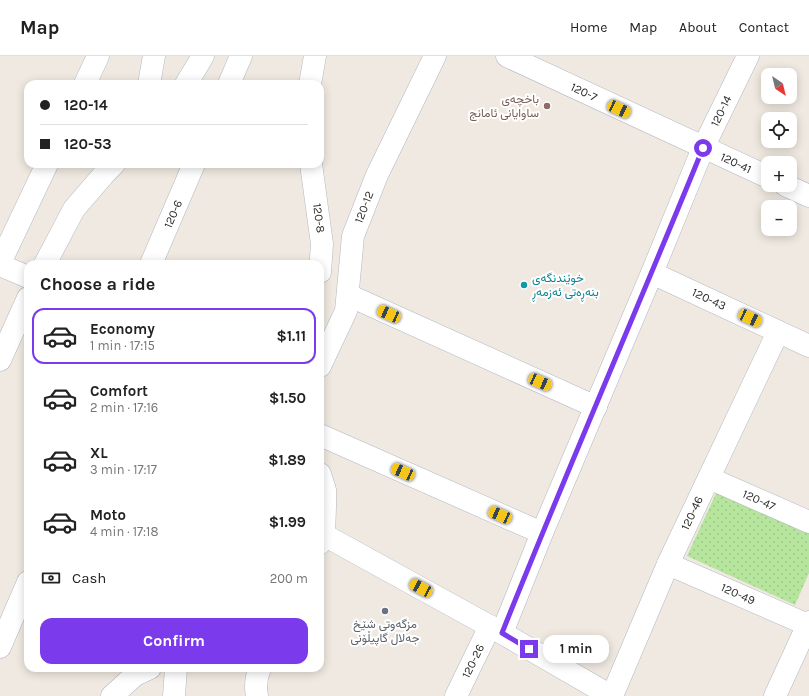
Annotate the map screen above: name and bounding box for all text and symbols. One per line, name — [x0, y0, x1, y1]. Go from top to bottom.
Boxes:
text: Map — [20, 17, 59, 39]
text: Home — [570, 19, 607, 36]
text: Map — [629, 19, 657, 36]
text: About — [679, 19, 717, 36]
text: Contact — [739, 19, 789, 36]
north arrow — [761, 68, 797, 104]
map controls — [761, 68, 797, 236]
street label: 120-7 — [568, 80, 600, 104]
place label: باخچەی ساوایانی ئامانج — [469, 92, 539, 122]
street label: 120-14 — [707, 93, 735, 129]
text: 120-14 — [64, 96, 108, 114]
car — [606, 98, 632, 120]
marker: باخچەی ساوایانی ئامانج — [542, 101, 552, 111]
button: locate — [761, 112, 797, 148]
text: 120-53 — [64, 135, 112, 153]
route start — [694, 139, 712, 157]
street label: 120-41 — [718, 150, 754, 176]
button: + — [761, 156, 797, 192]
street label: 120-12 — [352, 189, 376, 225]
street label: 120-6 — [161, 198, 185, 230]
button: − — [761, 200, 797, 236]
street label: 120-8 — [310, 202, 328, 234]
place label: خوێندنگەی بنەڕەتی ئەزمەڕ — [531, 271, 599, 302]
text: Choose a ride — [40, 273, 155, 295]
marker: خوێندنگەی بنەڕەتی ئەزمەڕ — [519, 280, 529, 290]
street label: 120-43 — [690, 285, 728, 313]
car — [376, 304, 402, 324]
car — [737, 307, 763, 329]
icon: car — [42, 318, 78, 354]
text: Economy — [90, 320, 155, 338]
text: $1.11 — [276, 327, 306, 345]
text: 1 min · 17:15 — [90, 338, 155, 353]
car — [527, 372, 553, 392]
icon: car — [42, 380, 78, 416]
text: Comfort — [90, 382, 148, 400]
text: $1.50 — [269, 389, 306, 407]
text: 2 min · 17:16 — [90, 400, 158, 415]
icon: car — [42, 442, 78, 478]
text: XL — [90, 444, 108, 462]
text: $1.89 — [268, 451, 306, 469]
text: 3 min · 17:17 — [90, 462, 157, 477]
car — [390, 462, 416, 482]
street label: 120-47 — [740, 487, 778, 514]
street label: 120-46 — [678, 494, 706, 532]
icon: car — [42, 504, 78, 540]
car — [487, 505, 513, 525]
text: Moto — [90, 506, 126, 524]
text: $1.99 — [269, 513, 306, 531]
text: 4 min · 17:18 — [90, 524, 158, 539]
icon: cash — [40, 567, 62, 589]
text: Cash — [72, 569, 106, 587]
text: 200 m — [270, 571, 308, 586]
car — [408, 577, 434, 599]
street label: 120-49 — [719, 580, 757, 608]
marker: مزگەوتی شێخ جەلال گاپیڵۆنی — [380, 606, 390, 616]
place label: مزگەوتی شێخ جەلال گاپیڵۆنی — [351, 617, 419, 646]
button: Confirm — [40, 618, 308, 664]
callout: 1 min — [543, 635, 609, 663]
route end — [520, 640, 538, 658]
text: 1 min — [560, 641, 592, 656]
street label: 120-26 — [459, 642, 487, 680]

